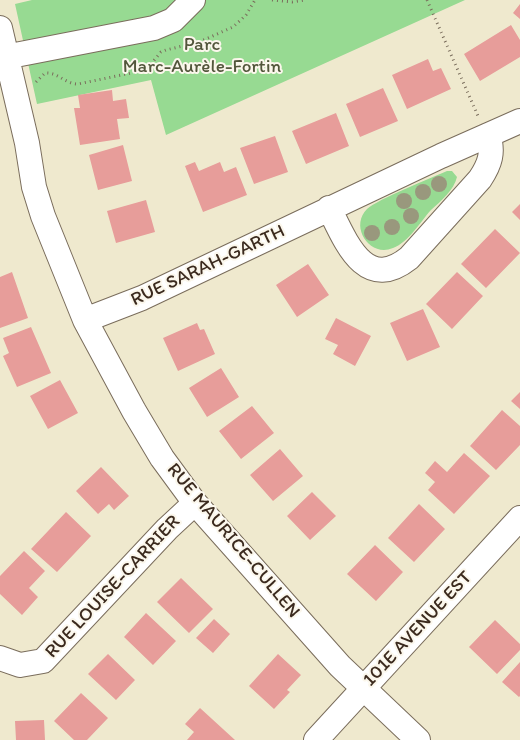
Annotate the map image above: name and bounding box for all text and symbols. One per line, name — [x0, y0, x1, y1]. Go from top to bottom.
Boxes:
park label: Parc Marc-Aurèle-Fortin — [123, 34, 281, 78]
street label: RUE SARAH-GARTH — [127, 220, 289, 312]
street label: RUE MAURICE-CULLEN — [162, 459, 304, 623]
street label: RUE LOUISE-CARRIER — [41, 511, 185, 663]
street label: 101E AVENUE EST — [359, 567, 477, 691]

